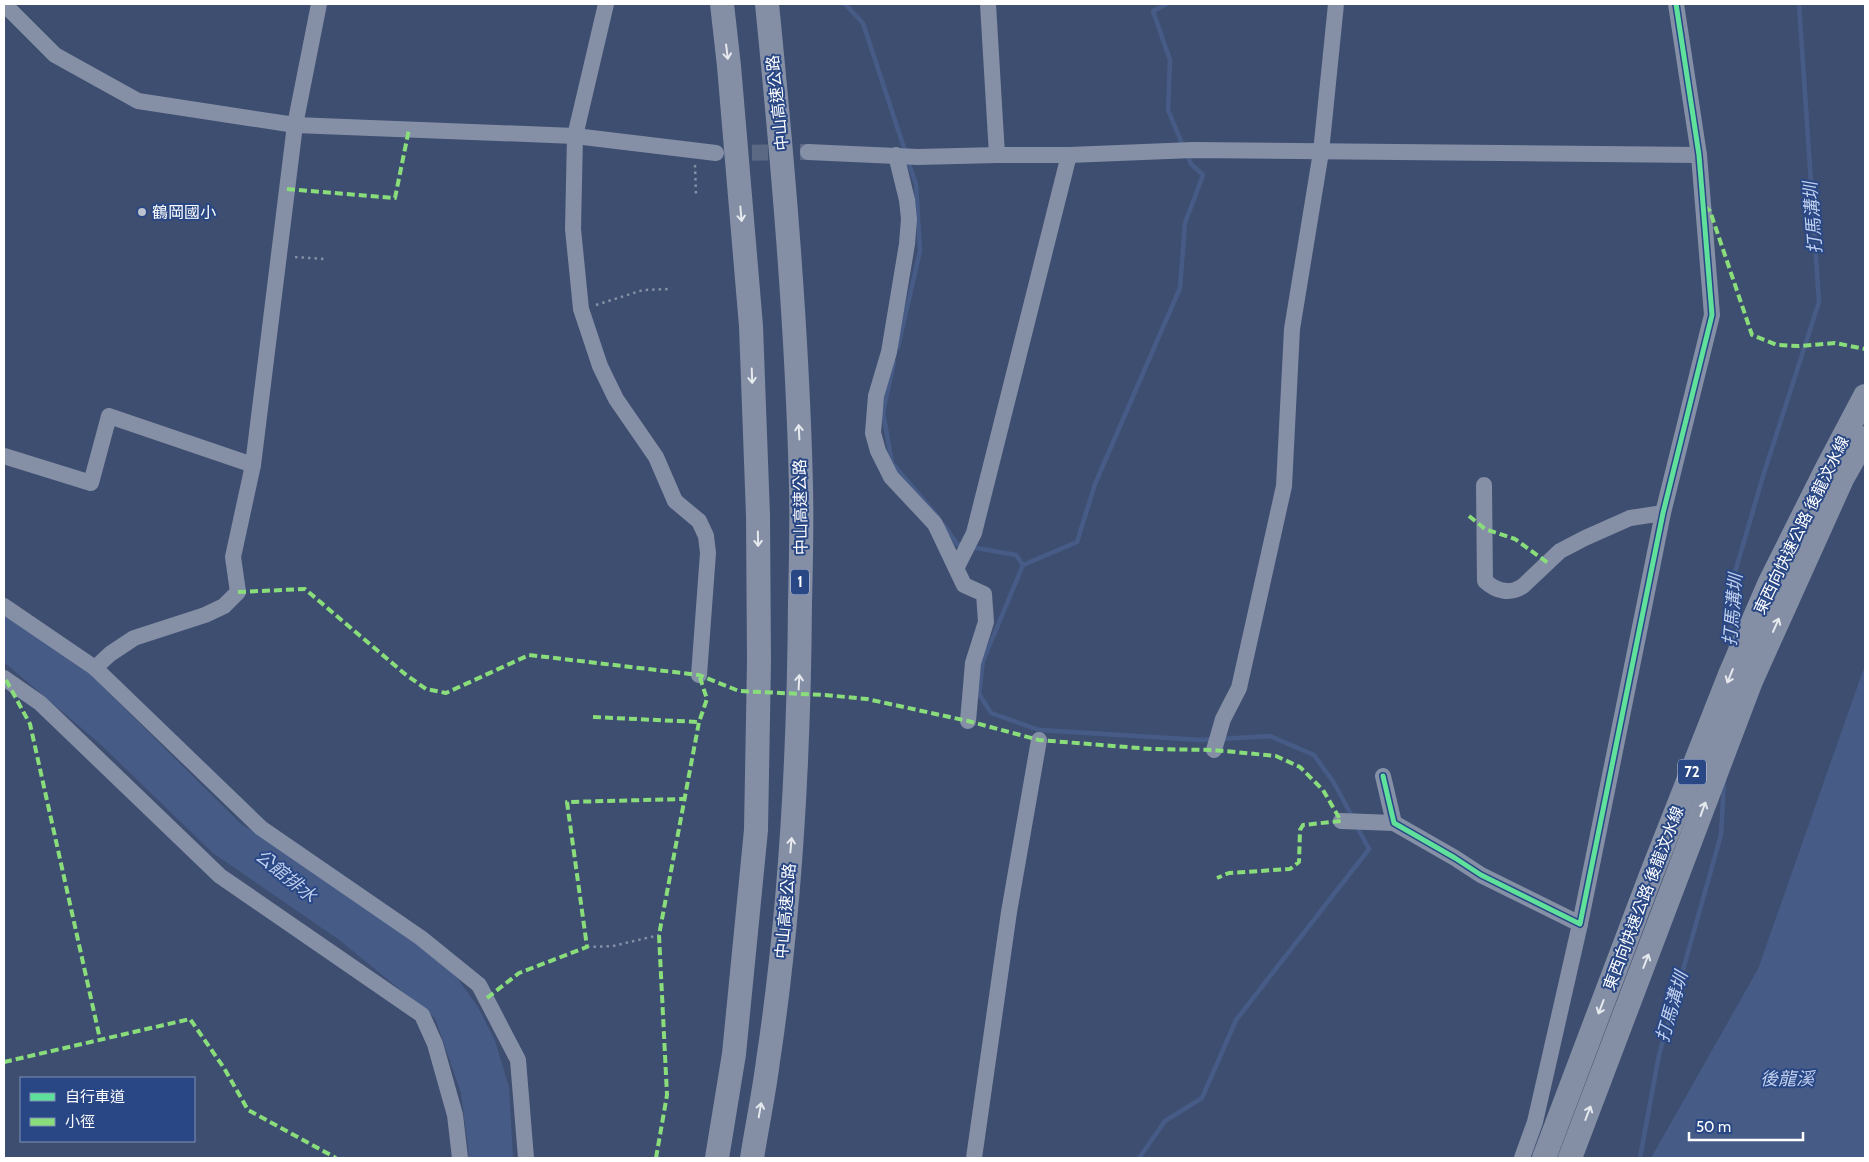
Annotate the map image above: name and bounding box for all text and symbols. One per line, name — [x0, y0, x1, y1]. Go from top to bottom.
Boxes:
one-way arrow — [723, 44, 733, 60]
street label: 中山高速公路 — [763, 54, 792, 152]
water label: 打馬溝圳 — [1799, 178, 1826, 255]
place label: 鶴岡國小 — [152, 203, 216, 222]
marker: 鶴岡國小 — [136, 206, 148, 218]
one-way arrow — [737, 206, 746, 222]
one-way arrow — [748, 368, 757, 384]
one-way arrow — [794, 425, 803, 441]
street label: 東西向快速公路 後龍汶水線 — [1750, 433, 1853, 617]
street label: 中山高速公路 — [790, 459, 811, 555]
one-way arrow — [753, 530, 763, 546]
road number: 1 — [791, 570, 809, 594]
water label: 打馬溝圳 — [1719, 570, 1747, 647]
one-way arrow — [1772, 618, 1781, 633]
one-way arrow — [1724, 668, 1734, 683]
one-way arrow — [794, 675, 803, 691]
road number: 72 — [1678, 760, 1706, 784]
one-way arrow — [1699, 802, 1708, 817]
street label: 東西向快速公路 後龍汶水線 — [1600, 803, 1687, 993]
one-way arrow — [786, 837, 795, 853]
water label: 公館排水 — [251, 845, 322, 908]
street label: 中山高速公路 — [772, 862, 799, 960]
one-way arrow — [1642, 954, 1651, 969]
water label: 打馬溝圳 — [1652, 966, 1693, 1045]
one-way arrow — [1596, 999, 1605, 1014]
water label: 後龍溪 — [1760, 1068, 1817, 1090]
legend — [20, 1077, 195, 1142]
text: 自行車道 — [65, 1088, 125, 1106]
one-way arrow — [755, 1103, 765, 1119]
one-way arrow — [1584, 1106, 1593, 1121]
scale bar — [1689, 1110, 1803, 1142]
text: 小徑 — [65, 1113, 95, 1131]
text: 50 m — [1696, 1118, 1731, 1136]

